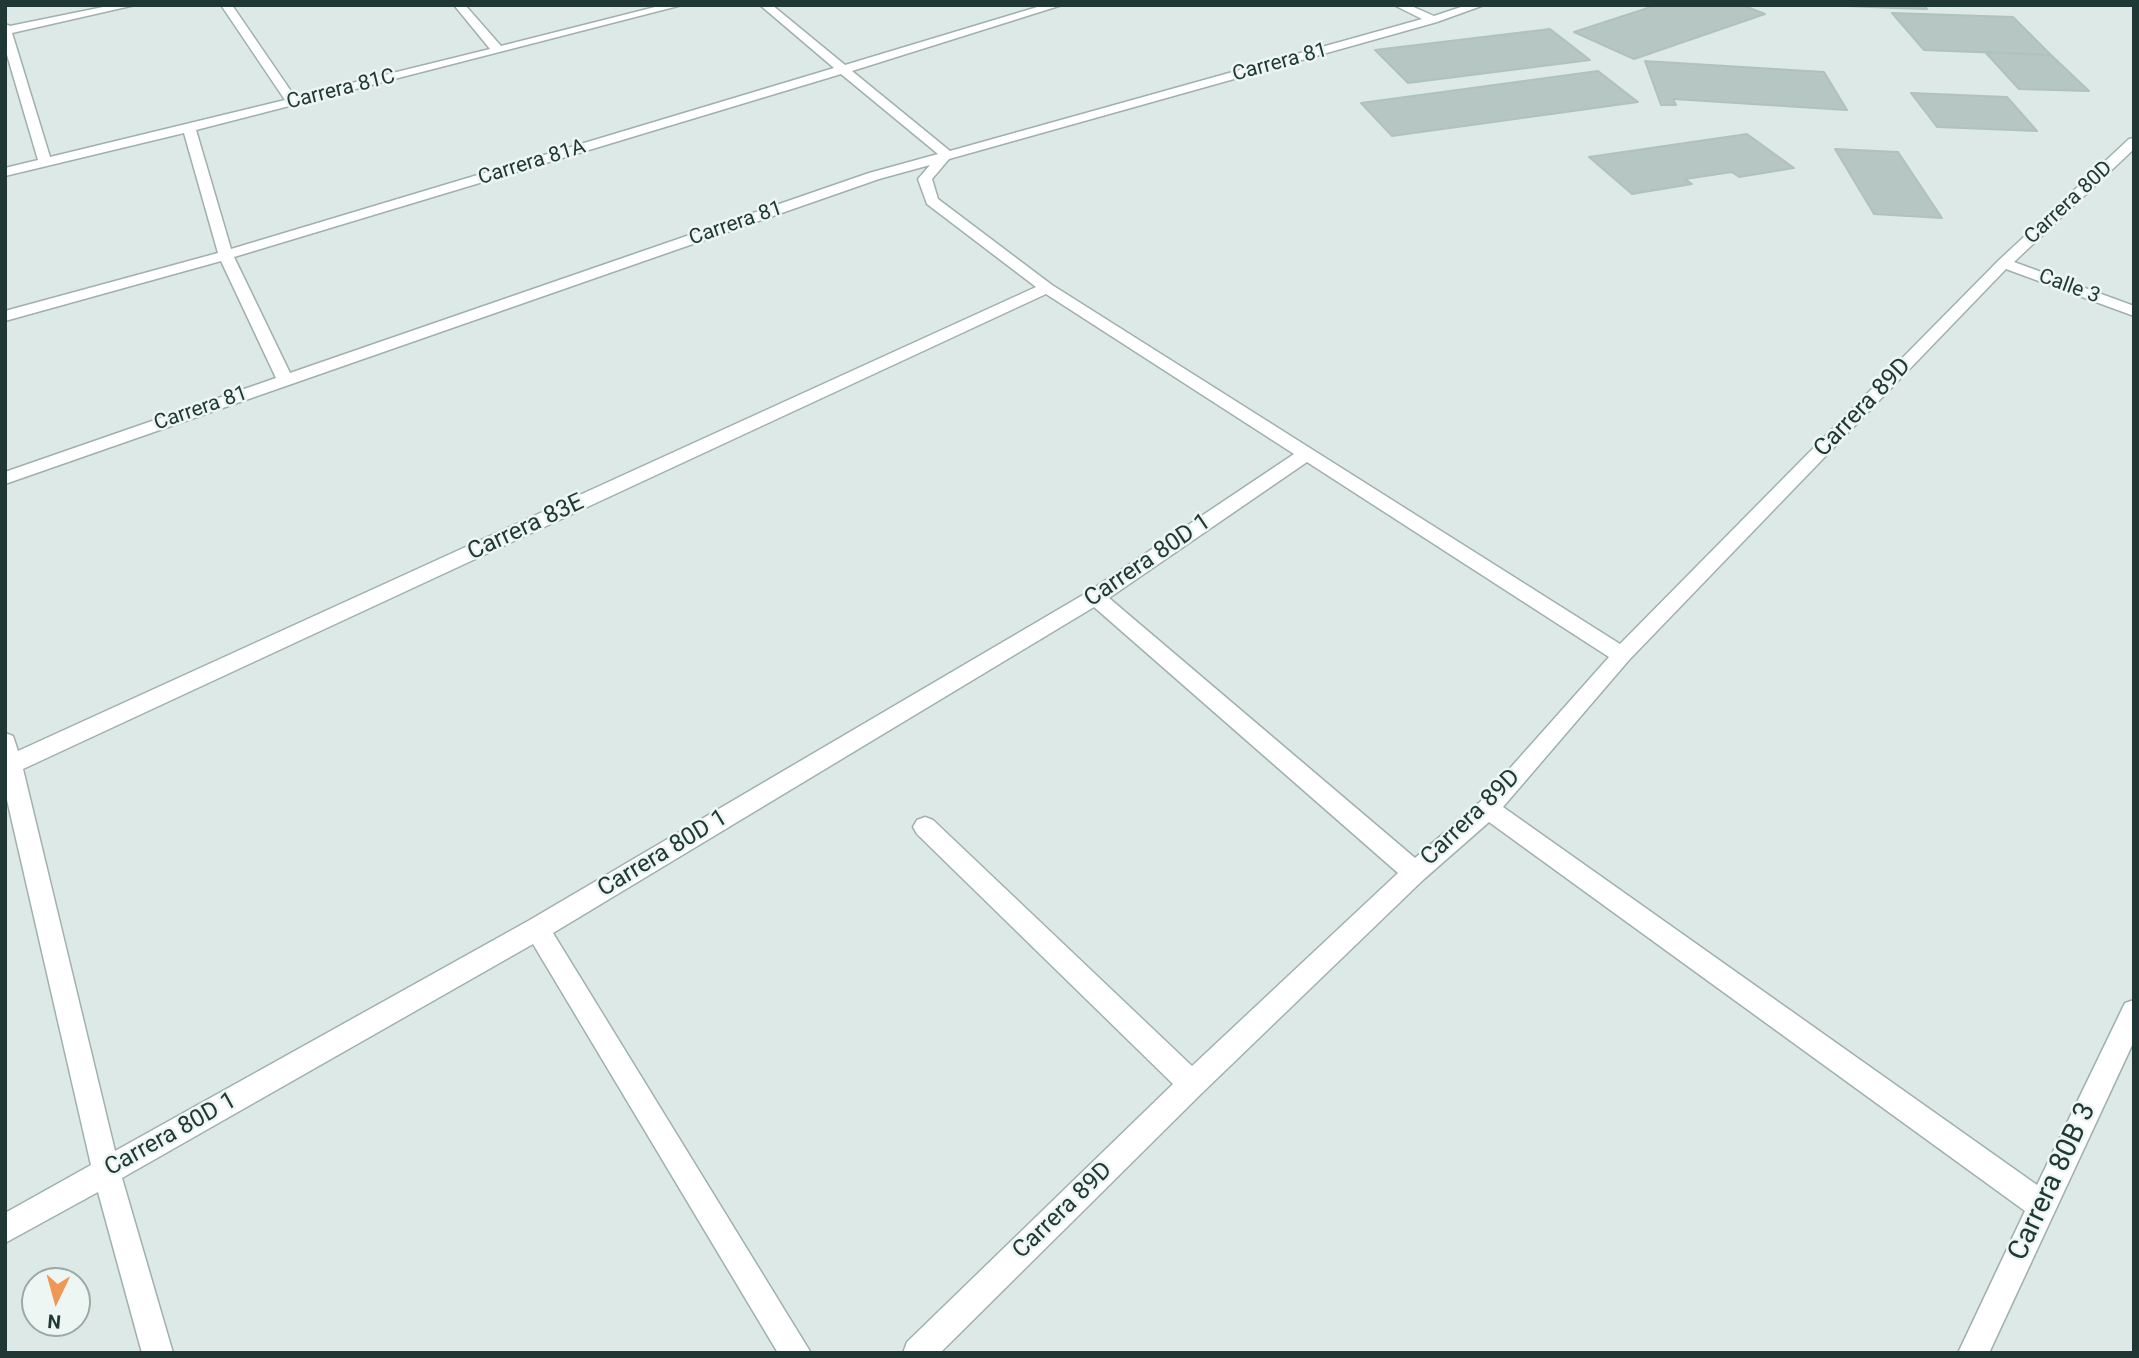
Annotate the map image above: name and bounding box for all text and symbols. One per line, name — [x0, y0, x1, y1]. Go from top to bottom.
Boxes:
street label: Carrera 81 — [1230, 38, 1330, 88]
street label: Carrera 81C — [284, 64, 398, 116]
street label: Carrera 81A — [475, 135, 589, 191]
street label: Carrera 80D — [2020, 156, 2118, 250]
street label: Carrera 81 — [686, 196, 786, 252]
street label: Calle 3 — [2035, 264, 2103, 310]
street label: Carrera 89D — [1809, 352, 1917, 464]
street label: Carrera 81 — [151, 381, 251, 437]
street label: Carrera 83E — [463, 489, 589, 567]
street label: Carrera 80D 1 — [1079, 508, 1217, 614]
street label: Carrera 89D — [1415, 764, 1527, 872]
street label: Carrera 80D 1 — [593, 804, 733, 904]
street label: Carrera 80D 1 — [100, 1087, 242, 1183]
street label: Carrera 80B 3 — [2002, 1098, 2104, 1266]
street label: Carrera 89D — [1007, 1157, 1119, 1265]
north arrow — [21, 1267, 91, 1337]
text: N — [47, 1309, 62, 1333]

